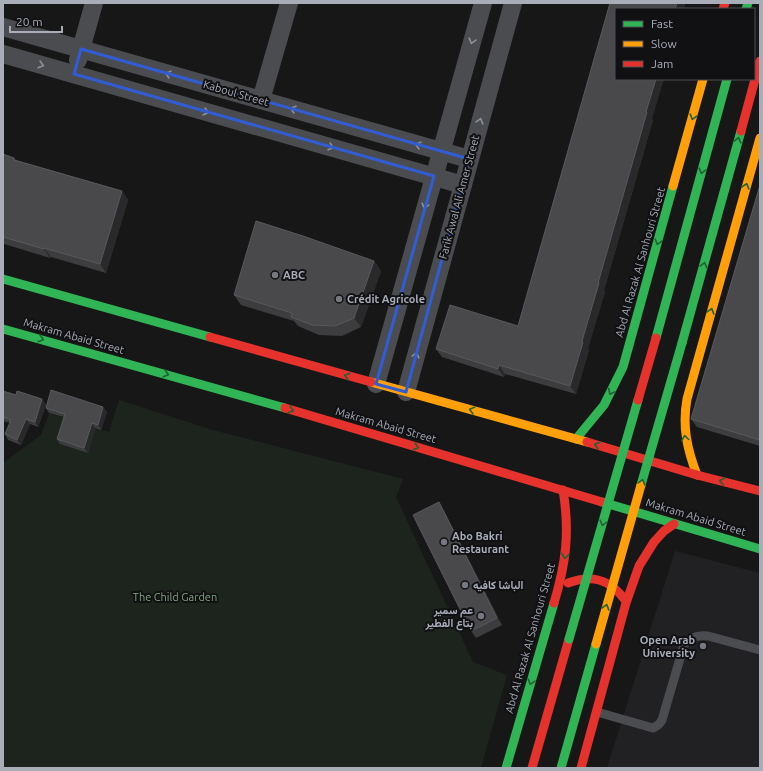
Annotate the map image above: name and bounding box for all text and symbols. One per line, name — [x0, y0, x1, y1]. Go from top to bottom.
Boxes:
scale bar — [10, 8, 62, 34]
legend — [615, 8, 755, 80]
text: 20 m — [16, 15, 43, 28]
text: Fast — [651, 17, 673, 30]
one-way arrow — [468, 37, 477, 44]
text: Slow — [651, 37, 677, 50]
text: Jam — [651, 57, 673, 70]
one-way arrow — [37, 60, 44, 69]
one-way arrow — [165, 70, 172, 79]
street label: Kaboul Street — [202, 78, 271, 108]
one-way arrow — [290, 106, 297, 114]
one-way arrow — [202, 107, 209, 116]
one-way arrow — [689, 113, 698, 120]
one-way arrow — [475, 118, 484, 125]
street label: Farik Awal Ali Amer Street — [437, 133, 482, 260]
one-way arrow — [733, 136, 742, 143]
one-way arrow — [415, 141, 422, 150]
one-way arrow — [327, 142, 334, 151]
one-way arrow — [698, 167, 707, 174]
one-way arrow — [741, 183, 750, 190]
street label: Abd Al Razak Al Sanhouri Street — [613, 185, 667, 338]
one-way arrow — [422, 203, 430, 209]
one-way arrow — [654, 238, 663, 245]
one-way arrow — [699, 262, 708, 269]
place label: ABC — [283, 269, 305, 281]
marker: ABC — [270, 270, 280, 280]
place label: Crédit Agricole — [347, 293, 425, 305]
marker: Crédit Agricole — [334, 294, 344, 304]
one-way arrow — [706, 308, 715, 315]
street label: Makram Abaid Street — [22, 316, 126, 356]
one-way arrow — [37, 335, 44, 343]
one-way arrow — [411, 351, 420, 358]
one-way arrow — [162, 369, 169, 378]
one-way arrow — [343, 372, 350, 381]
one-way arrow — [608, 388, 616, 396]
one-way arrow — [287, 405, 294, 414]
street label: Makram Abaid Street — [334, 405, 438, 445]
one-way arrow — [469, 407, 475, 415]
one-way arrow — [681, 435, 690, 441]
one-way arrow — [594, 441, 601, 450]
one-way arrow — [412, 442, 419, 450]
one-way arrow — [719, 477, 725, 485]
one-way arrow — [637, 479, 646, 486]
street label: Makram Abaid Street — [644, 496, 748, 538]
one-way arrow — [599, 520, 608, 527]
place label: Abo Bakri Restaurant — [452, 530, 509, 555]
marker: Abo Bakri Restaurant — [439, 537, 449, 547]
one-way arrow — [561, 553, 570, 559]
street label: Abd Al Razak Al Sanhouri Street — [503, 561, 557, 714]
place label: الباشا كافيه — [473, 579, 524, 592]
marker: الباشا كافيه — [460, 580, 470, 590]
park label: The Child Garden — [133, 591, 217, 603]
place label: عم سمير بتاع الفطير — [425, 604, 473, 631]
one-way arrow — [602, 604, 610, 610]
marker: عم سمير بتاع الفطير — [476, 611, 486, 621]
place label: Open Arab University — [640, 634, 695, 659]
marker: Open Arab University — [698, 641, 708, 651]
one-way arrow — [527, 678, 536, 685]

